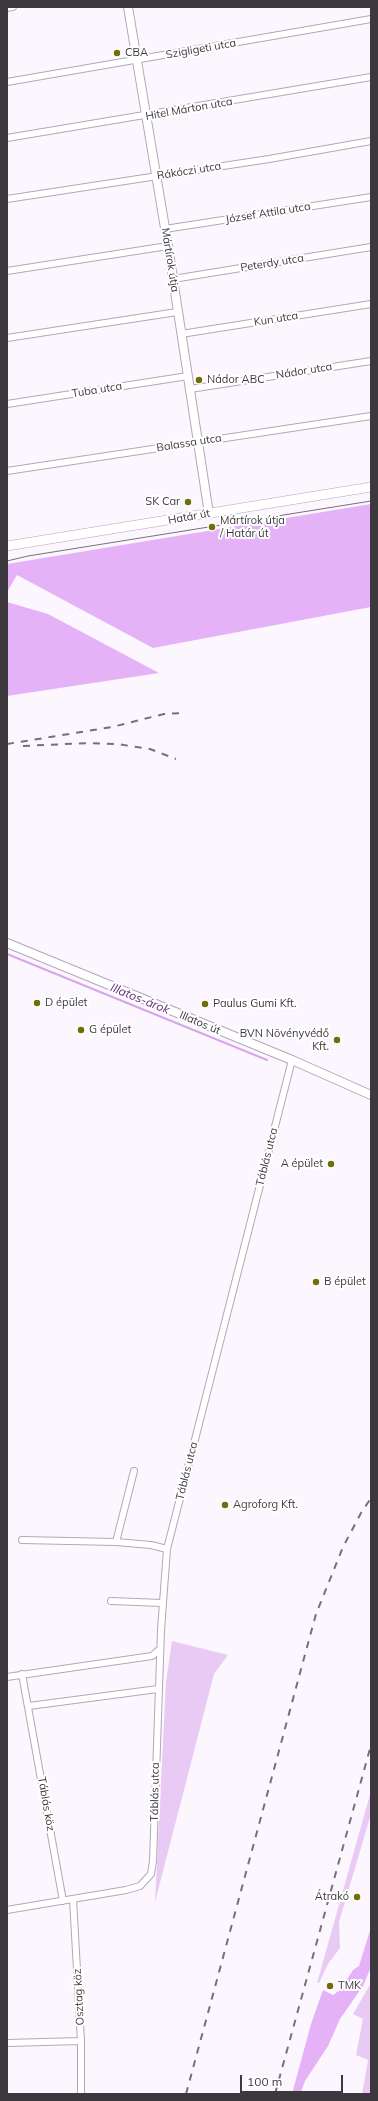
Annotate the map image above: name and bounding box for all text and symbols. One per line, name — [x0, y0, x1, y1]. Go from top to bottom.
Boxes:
street label: Szigligeti utca — [165, 36, 237, 62]
place label: CBA — [125, 46, 148, 60]
marker: CBA — [112, 48, 122, 58]
street label: Hitel Márton utca — [144, 95, 234, 123]
street label: Rákóczi utca — [156, 159, 222, 183]
street label: József Attila utca — [225, 200, 311, 226]
street label: Mártírok útja — [158, 227, 182, 293]
street label: Peterdy utca — [239, 251, 305, 275]
street label: Kun utca — [253, 309, 299, 329]
street label: Nádor utca — [275, 360, 333, 382]
place label: Nádor ABC — [207, 373, 265, 387]
marker: Nádor ABC — [194, 375, 204, 385]
street label: Tuba utca — [71, 380, 123, 400]
street label: Balassa utca — [155, 431, 223, 455]
place label: SK Car — [145, 495, 180, 509]
marker: SK Car — [183, 497, 193, 507]
street label: Határ út — [167, 507, 211, 527]
place label: Mártírok útja / Határ út — [220, 514, 285, 540]
marker: Mártírok útja / Határ út — [207, 522, 217, 532]
water label: Illatos-árok — [108, 981, 172, 1017]
place label: D épület — [45, 996, 87, 1010]
place label: Paulus Gumi Kft. — [213, 997, 296, 1011]
marker: D épület — [32, 998, 42, 1008]
marker: Paulus Gumi Kft. — [200, 999, 210, 1009]
street label: Illatos út — [177, 1008, 223, 1038]
place label: G épület — [89, 1023, 131, 1037]
marker: G épület — [76, 1025, 86, 1035]
place label: BVN Növényvédő Kft. — [240, 1027, 329, 1053]
marker: BVN Növényvédő Kft. — [332, 1035, 342, 1045]
street label: Táblás utca — [253, 1127, 281, 1187]
place label: A épület — [281, 1157, 323, 1171]
marker: A épület — [326, 1159, 336, 1169]
place label: B épület — [324, 1275, 366, 1289]
marker: B épület — [311, 1277, 321, 1287]
street label: Táblás utca — [173, 1441, 201, 1501]
place label: Agroforg Kft. — [233, 1498, 298, 1512]
marker: Agroforg Kft. — [220, 1500, 230, 1510]
street label: Táblás utca — [148, 1762, 162, 1822]
street label: Táblás köz — [35, 1776, 57, 1832]
place label: Átrakó — [315, 1890, 349, 1904]
marker: Átrakó — [352, 1892, 362, 1902]
street label: Osztag köz — [71, 1968, 87, 2026]
place label: TMK — [338, 1979, 361, 1993]
marker: TMK — [325, 1981, 335, 1991]
scale bar — [242, 2067, 345, 2093]
text: 100 m — [247, 2074, 282, 2089]

